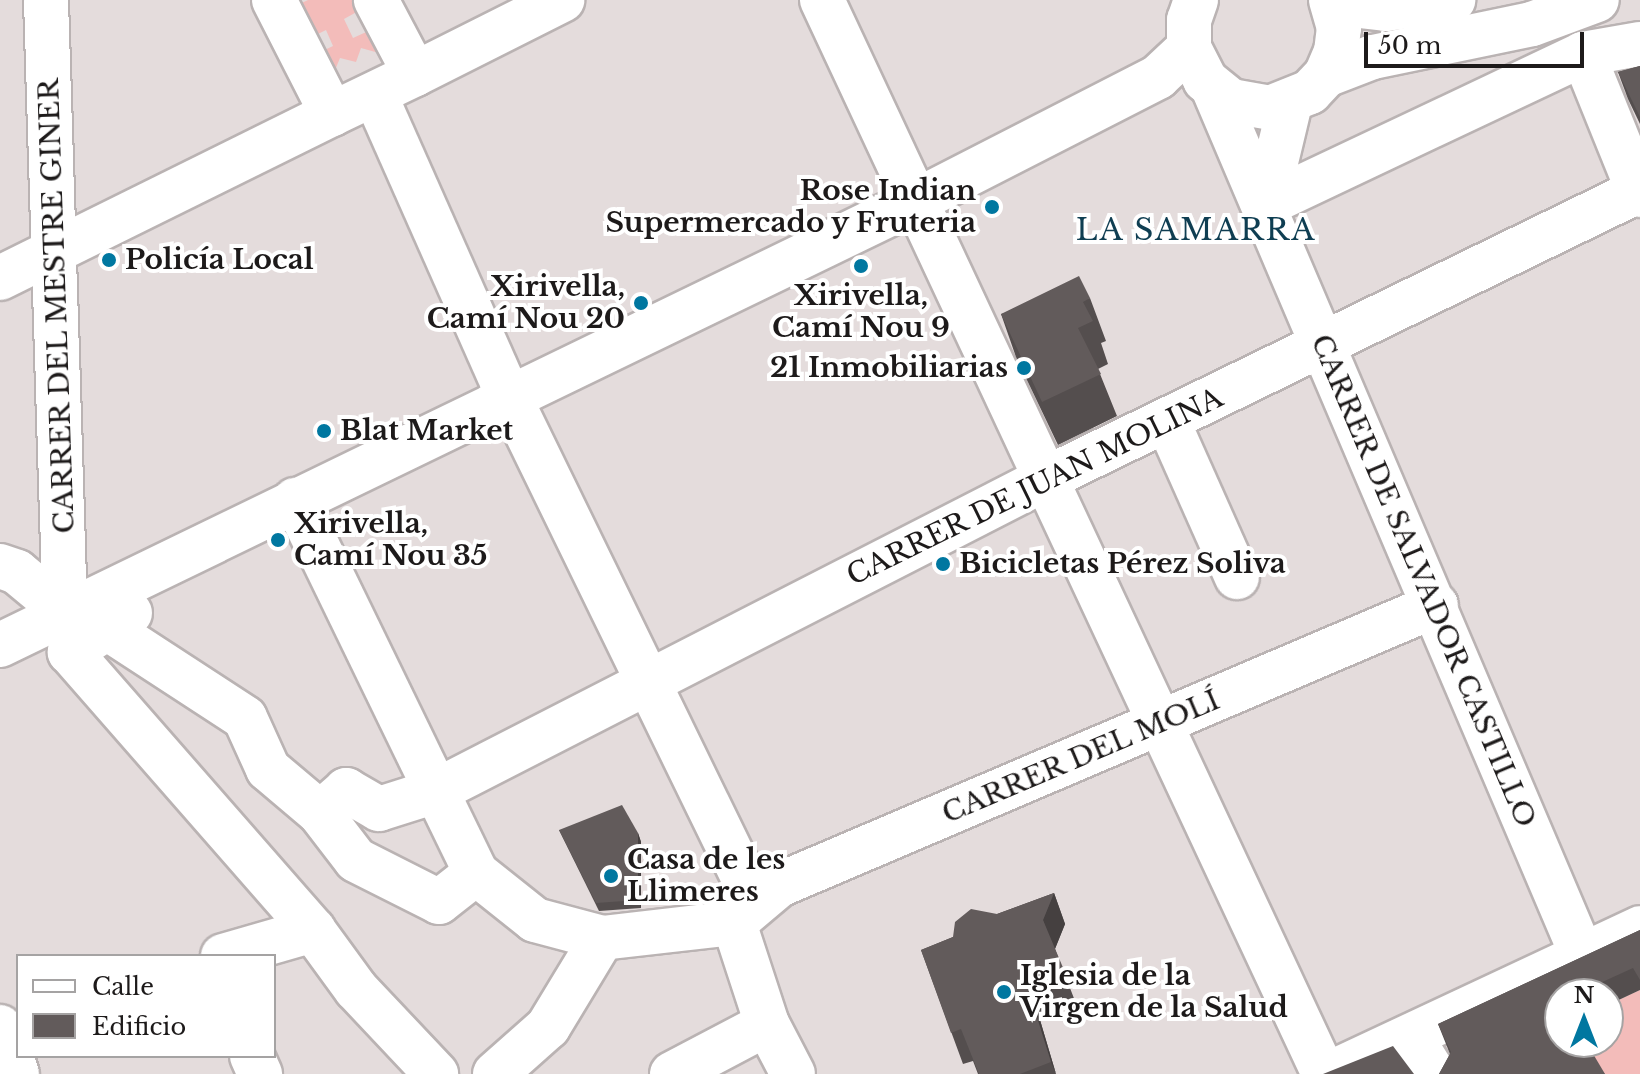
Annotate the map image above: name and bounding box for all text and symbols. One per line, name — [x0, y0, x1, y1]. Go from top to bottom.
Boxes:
scale bar — [1368, 16, 1588, 66]
text: 50 m — [1378, 31, 1441, 60]
street label: CARRER DEL MESTRE GINER — [32, 77, 82, 535]
place label: Rose Indian Supermercado y Fruteria — [604, 174, 976, 240]
marker: Rose Indian Supermercado y Fruteria — [983, 198, 1001, 216]
district label: LA SAMARRA — [1075, 212, 1317, 248]
place label: Policía Local — [125, 243, 314, 277]
marker: Policía Local — [100, 251, 118, 269]
marker: Xirivella, Camí Nou 9 — [852, 257, 870, 275]
place label: Xirivella, Camí Nou 20 — [427, 270, 625, 336]
place label: Xirivella, Camí Nou 9 — [772, 279, 950, 345]
marker: Xirivella, Camí Nou 20 — [632, 294, 650, 312]
street label: CARRER DE SALVADOR CASTILLO — [1303, 329, 1543, 833]
place label: 21 Inmobiliarias — [770, 351, 1008, 385]
marker: 21 Inmobiliarias — [1015, 359, 1033, 377]
street label: CARRER DE JUAN MOLINA — [841, 381, 1229, 593]
place label: Blat Market — [340, 414, 513, 448]
marker: Blat Market — [315, 422, 333, 440]
place label: Xirivella, Camí Nou 35 — [294, 507, 487, 573]
marker: Xirivella, Camí Nou 35 — [269, 531, 287, 549]
place label: Bicicletas Pérez Soliva — [959, 547, 1286, 581]
marker: Bicicletas Pérez Soliva — [934, 555, 952, 573]
street label: CARRER DEL MOLÍ — [936, 683, 1226, 831]
place label: Casa de les Llimeres — [627, 843, 785, 909]
marker: Casa de les Llimeres — [602, 867, 620, 885]
legend — [16, 954, 276, 1058]
place label: Iglesia de la Virgen de la Salud — [1020, 959, 1288, 1025]
text: Calle — [92, 972, 154, 1001]
north arrow — [1544, 978, 1624, 1058]
text: N — [1574, 982, 1594, 1009]
marker: Iglesia de la Virgen de la Salud — [995, 983, 1013, 1001]
text: Edificio — [92, 1012, 186, 1041]

